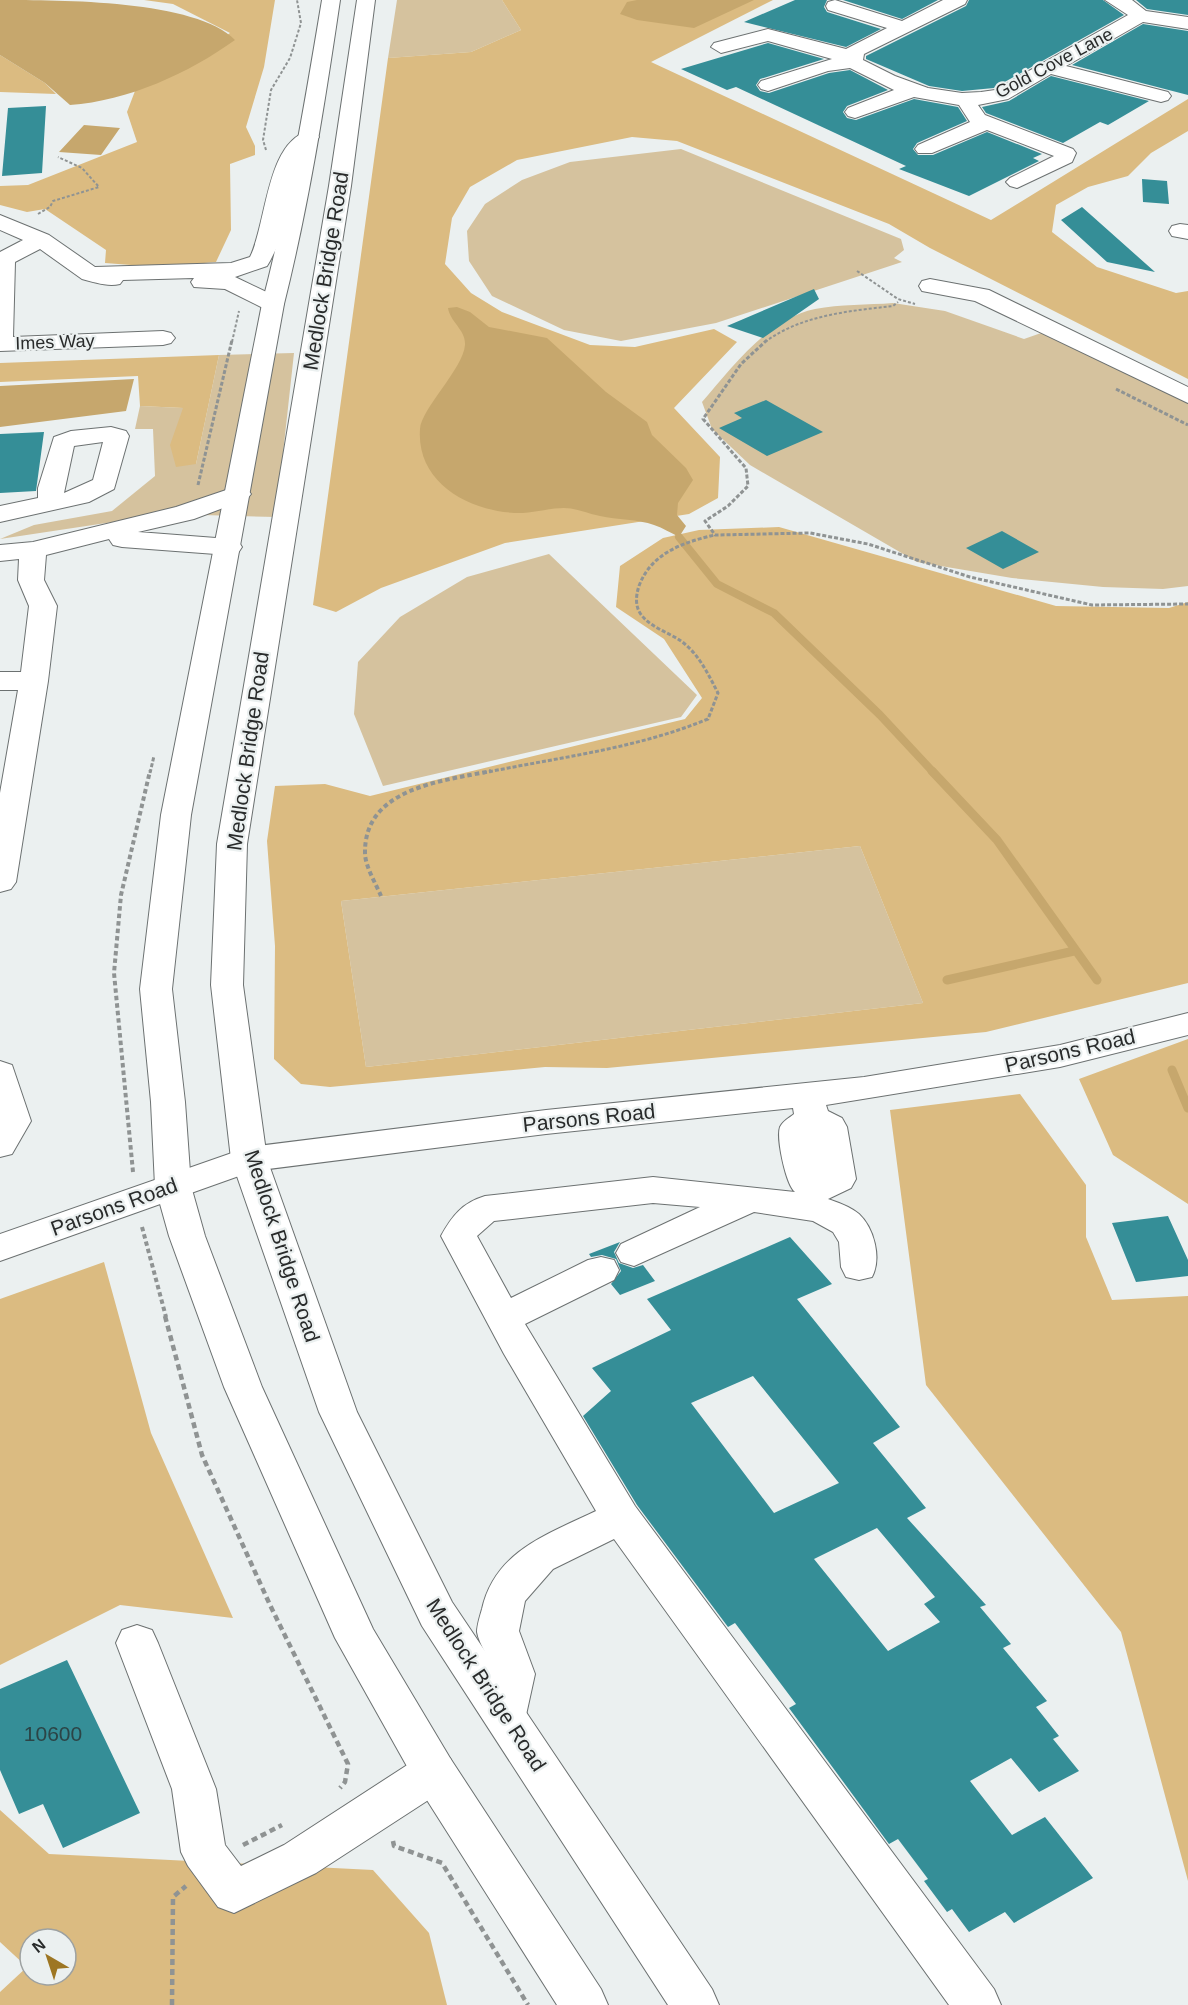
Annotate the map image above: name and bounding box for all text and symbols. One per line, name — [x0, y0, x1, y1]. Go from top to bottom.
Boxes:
street label: Gold Cove Lane — [992, 24, 1116, 102]
street label: Medlock Bridge Road — [298, 170, 353, 372]
street label: Imes Way — [15, 331, 95, 353]
street label: Medlock Bridge Road — [222, 650, 273, 852]
street label: Parsons Road — [1002, 1024, 1137, 1077]
street label: Parsons Road — [522, 1099, 656, 1136]
street label: Medlock Bridge Road — [241, 1147, 324, 1345]
street label: Parsons Road — [47, 1173, 180, 1240]
street label: Medlock Bridge Road — [422, 1594, 551, 1775]
house number: 10600 — [24, 1722, 82, 1745]
north arrow — [18, 1927, 78, 1987]
text: N — [29, 1935, 49, 1956]

